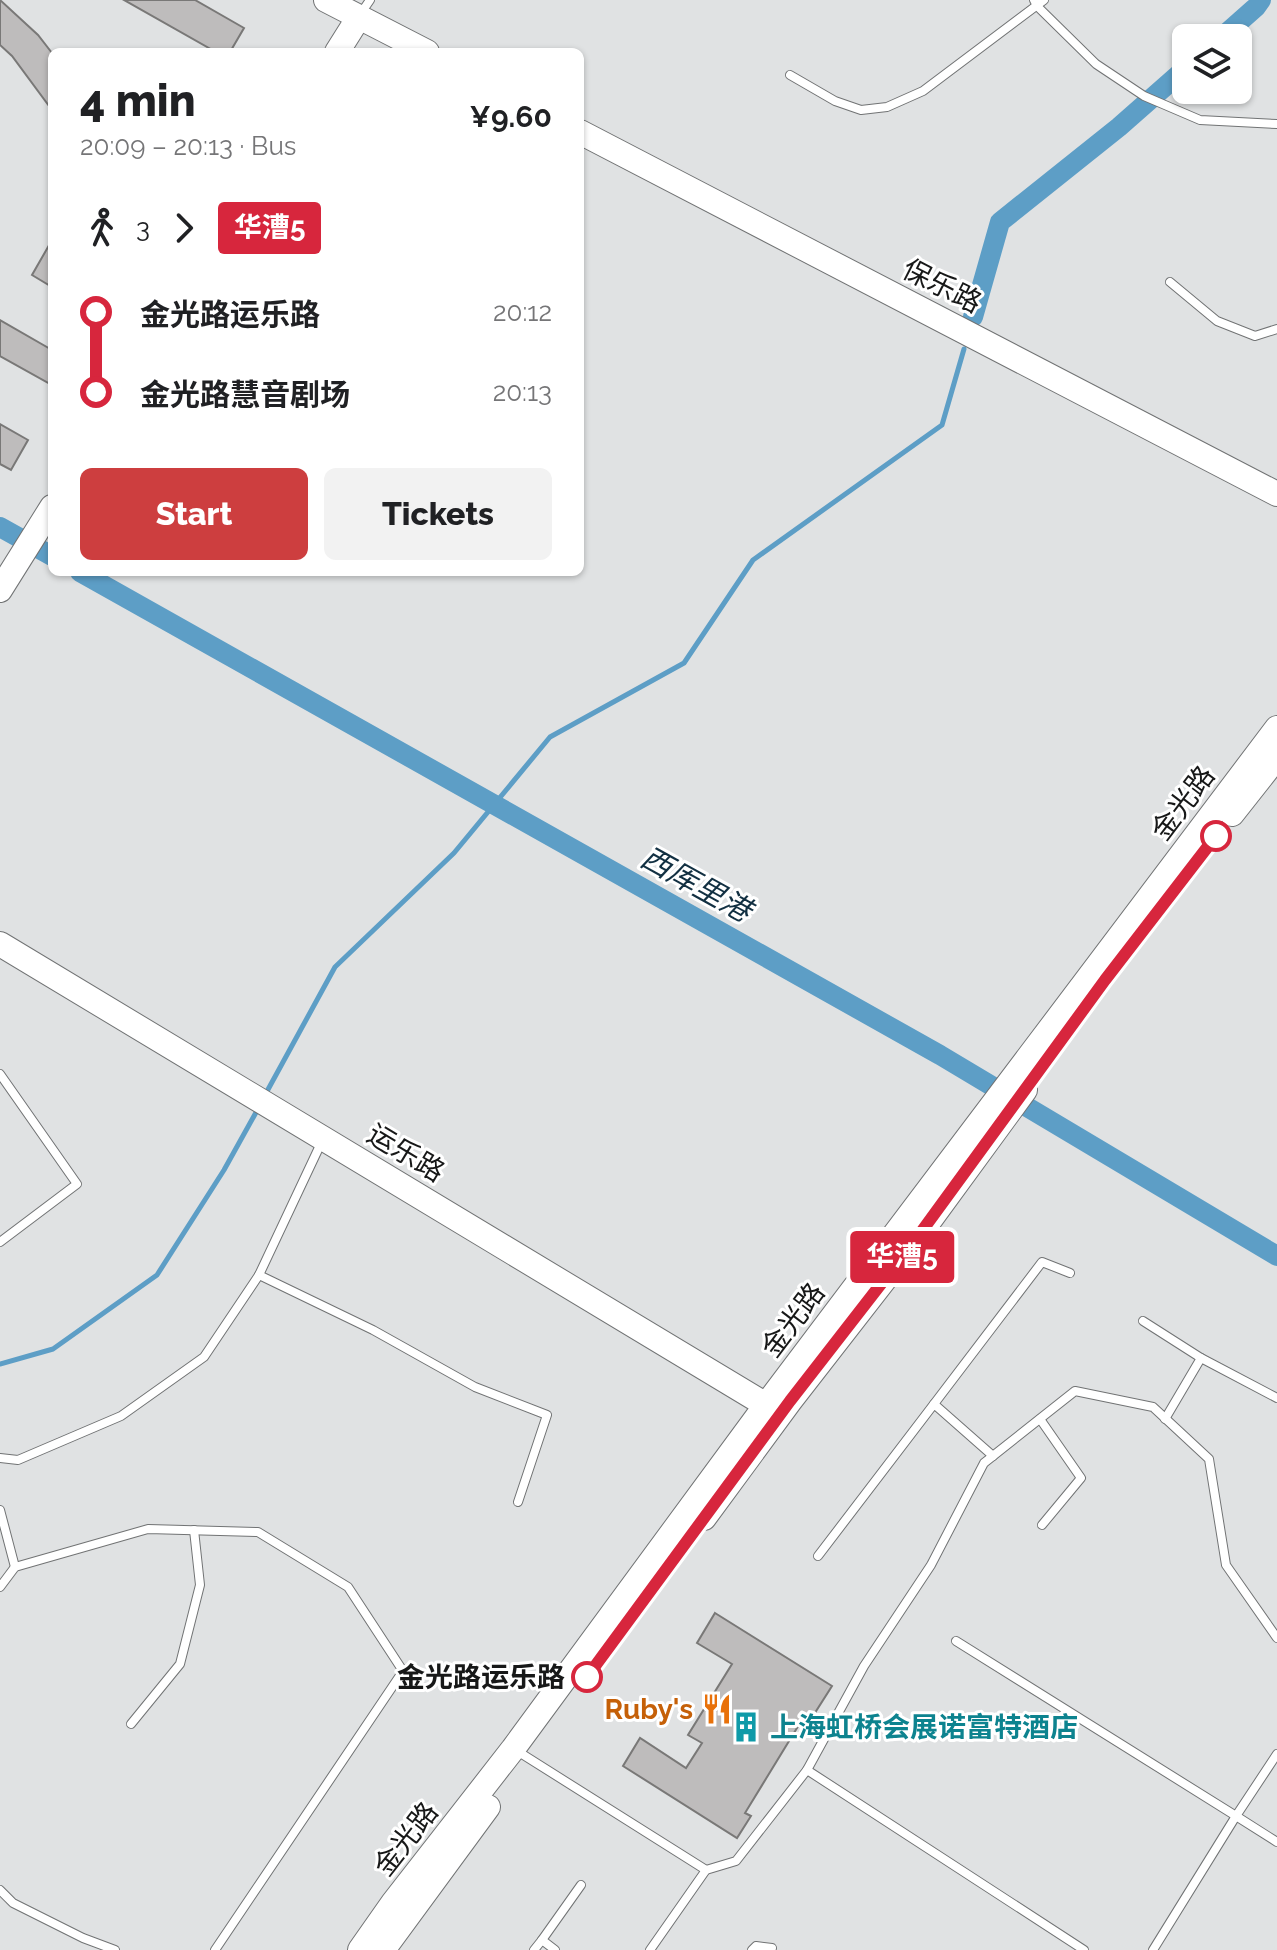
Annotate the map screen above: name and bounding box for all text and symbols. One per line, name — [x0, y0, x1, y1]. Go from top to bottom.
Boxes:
map controls — [1172, 24, 1252, 104]
button: layers — [1172, 24, 1252, 104]
text: 4 min — [80, 75, 196, 126]
text: ¥9.60 — [470, 99, 552, 134]
text: 20:09 – 20:13 · Bus — [80, 131, 296, 161]
icon: walk — [80, 206, 124, 250]
icon: forward — [162, 206, 206, 250]
text: 华漕5 — [234, 211, 305, 244]
text: 3 — [136, 213, 150, 243]
street label: 保乐路 — [897, 252, 987, 320]
text: 金光路运乐路 — [140, 297, 320, 332]
text: 20:12 — [493, 297, 552, 327]
text: 金光路慧音剧场 — [140, 377, 350, 412]
text: 20:13 — [493, 377, 552, 407]
button: Start — [80, 468, 308, 560]
button: Tickets — [324, 468, 552, 560]
street label: 金光路 — [1145, 760, 1221, 846]
unlabelled marker — [1201, 821, 1231, 851]
water label: 西厍里港 — [635, 840, 760, 930]
street label: 运乐路 — [361, 1117, 451, 1189]
line badge: 华漕5 — [856, 1231, 948, 1283]
text: 华漕5 — [866, 1240, 938, 1273]
street label: 金光路 — [755, 1277, 831, 1363]
place label: 金光路运乐路 — [397, 1661, 565, 1694]
marker: 金光路运乐路 — [572, 1662, 602, 1692]
restaurant icon: Ruby's — [700, 1692, 734, 1726]
place label: Ruby's — [605, 1693, 693, 1726]
building icon: 上海虹桥会展诺富特酒店 — [729, 1710, 763, 1744]
place label: 上海虹桥会展诺富特酒店 — [770, 1711, 1078, 1744]
street label: 金光路 — [367, 1796, 445, 1882]

